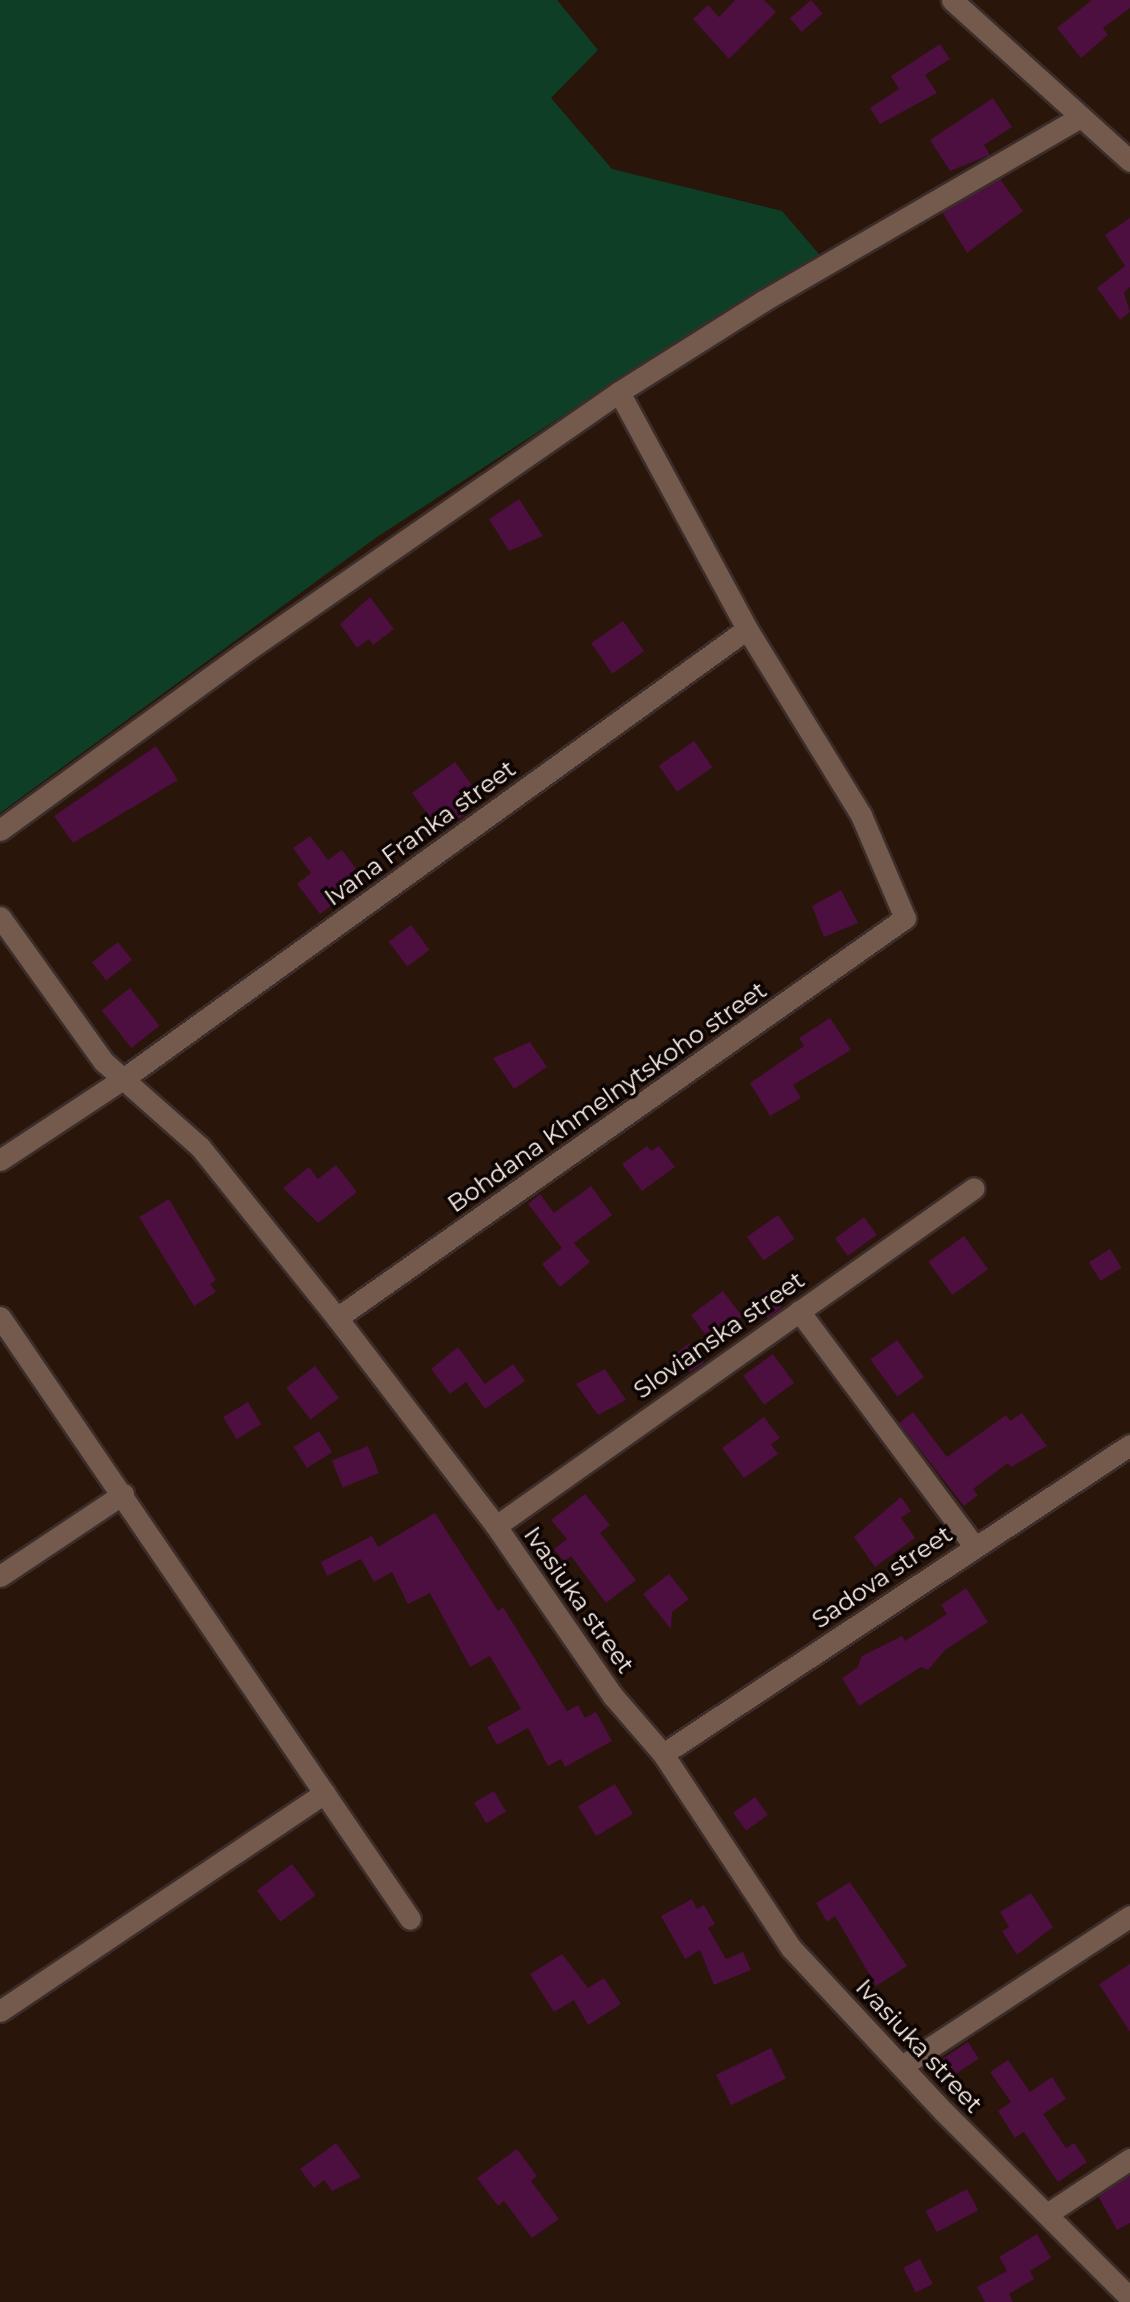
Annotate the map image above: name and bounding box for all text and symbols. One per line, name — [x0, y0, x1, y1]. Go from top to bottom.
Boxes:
street label: Ivana Franka street — [319, 754, 521, 912]
street label: Bohdana Khmelnytskoho street — [442, 976, 772, 1218]
street label: Slovianska street — [628, 1265, 810, 1405]
street label: Sadova street — [807, 1520, 957, 1634]
street label: Ivasiuka street — [518, 1521, 640, 1679]
street label: Ivasiuka street — [850, 1973, 988, 2119]

